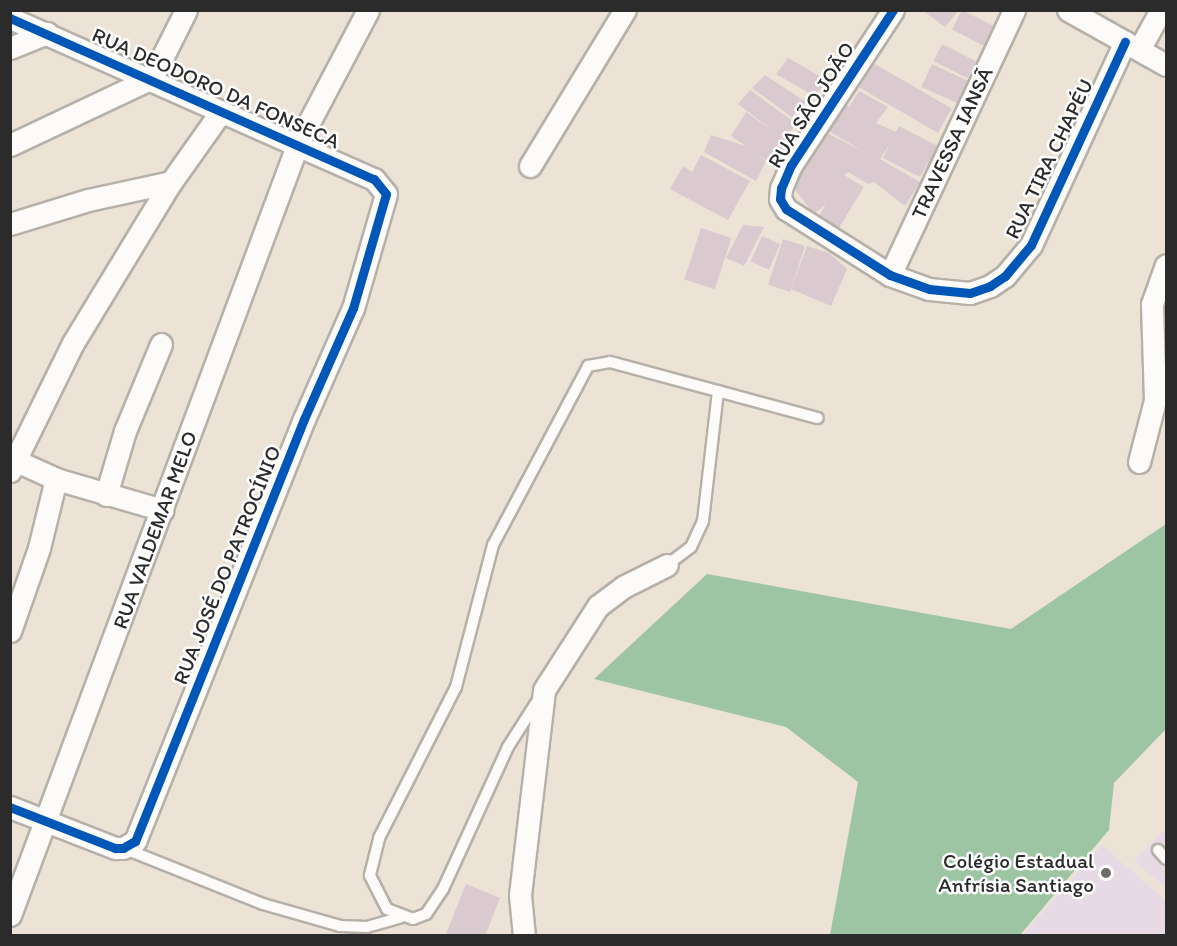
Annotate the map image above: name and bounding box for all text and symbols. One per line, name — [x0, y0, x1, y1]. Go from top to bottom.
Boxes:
street label: RUA DEODORO DA FONSECA — [88, 22, 344, 154]
street label: RUA SÃO JOÃO — [762, 37, 860, 173]
street label: TRAVESSA IANSÃ — [906, 63, 998, 223]
street label: RUA TIRA CHAPÉU — [999, 75, 1099, 243]
street label: RUA VALDEMAR MELO — [108, 428, 202, 632]
street label: RUA JOSÉ DO PATROCÍNIO — [167, 442, 287, 688]
place label: Colégio Estadual Anfrísia Santiago — [937, 848, 1094, 898]
marker: Colégio Estadual Anfrísia Santiago — [1099, 866, 1113, 880]

